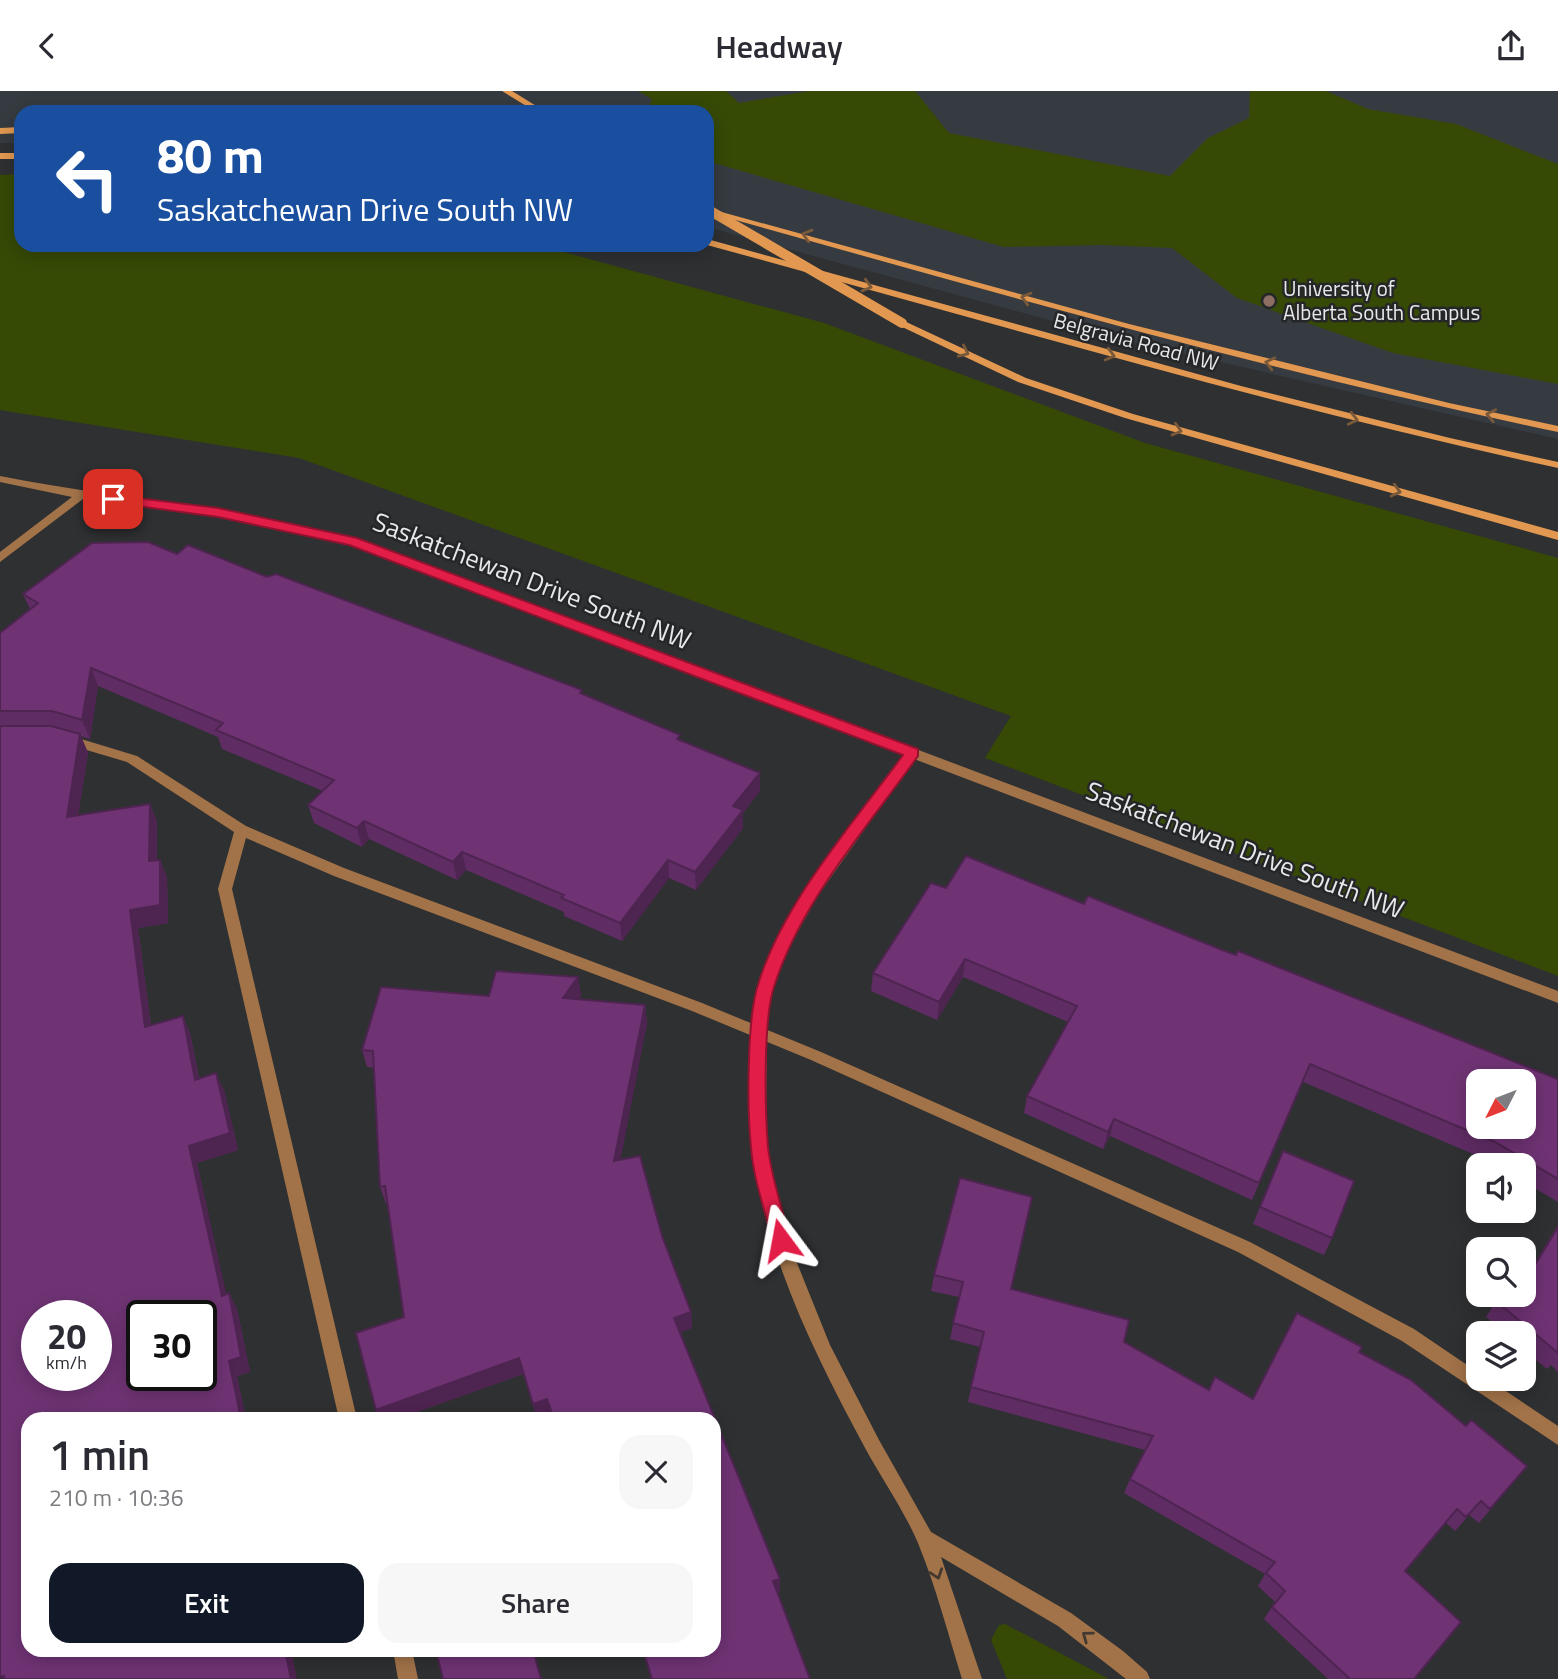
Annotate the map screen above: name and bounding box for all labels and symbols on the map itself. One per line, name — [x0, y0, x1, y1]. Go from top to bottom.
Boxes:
one-way arrow — [802, 229, 814, 244]
place label: University of Alberta South Campus — [1283, 272, 1480, 328]
one-way arrow — [861, 278, 873, 293]
one-way arrow — [1020, 292, 1032, 306]
marker: University of Alberta South Campus — [1261, 293, 1277, 309]
street label: Belgravia Road NW — [1050, 304, 1222, 378]
one-way arrow — [956, 344, 969, 358]
one-way arrow — [1103, 347, 1115, 362]
one-way arrow — [1264, 357, 1276, 371]
one-way arrow — [1485, 408, 1497, 423]
one-way arrow — [1347, 411, 1359, 426]
one-way arrow — [1171, 422, 1183, 437]
pin — [83, 469, 143, 529]
one-way arrow — [1390, 483, 1402, 498]
street label: Saskatchewan Drive South NW — [367, 502, 697, 659]
street label: Saskatchewan Drive South NW — [1080, 771, 1410, 928]
north arrow — [1466, 1069, 1536, 1139]
position arrow — [744, 1203, 818, 1277]
speed limit sign: 30 — [126, 1300, 217, 1391]
one-way arrow — [929, 1567, 943, 1579]
one-way arrow — [1082, 1632, 1095, 1644]

